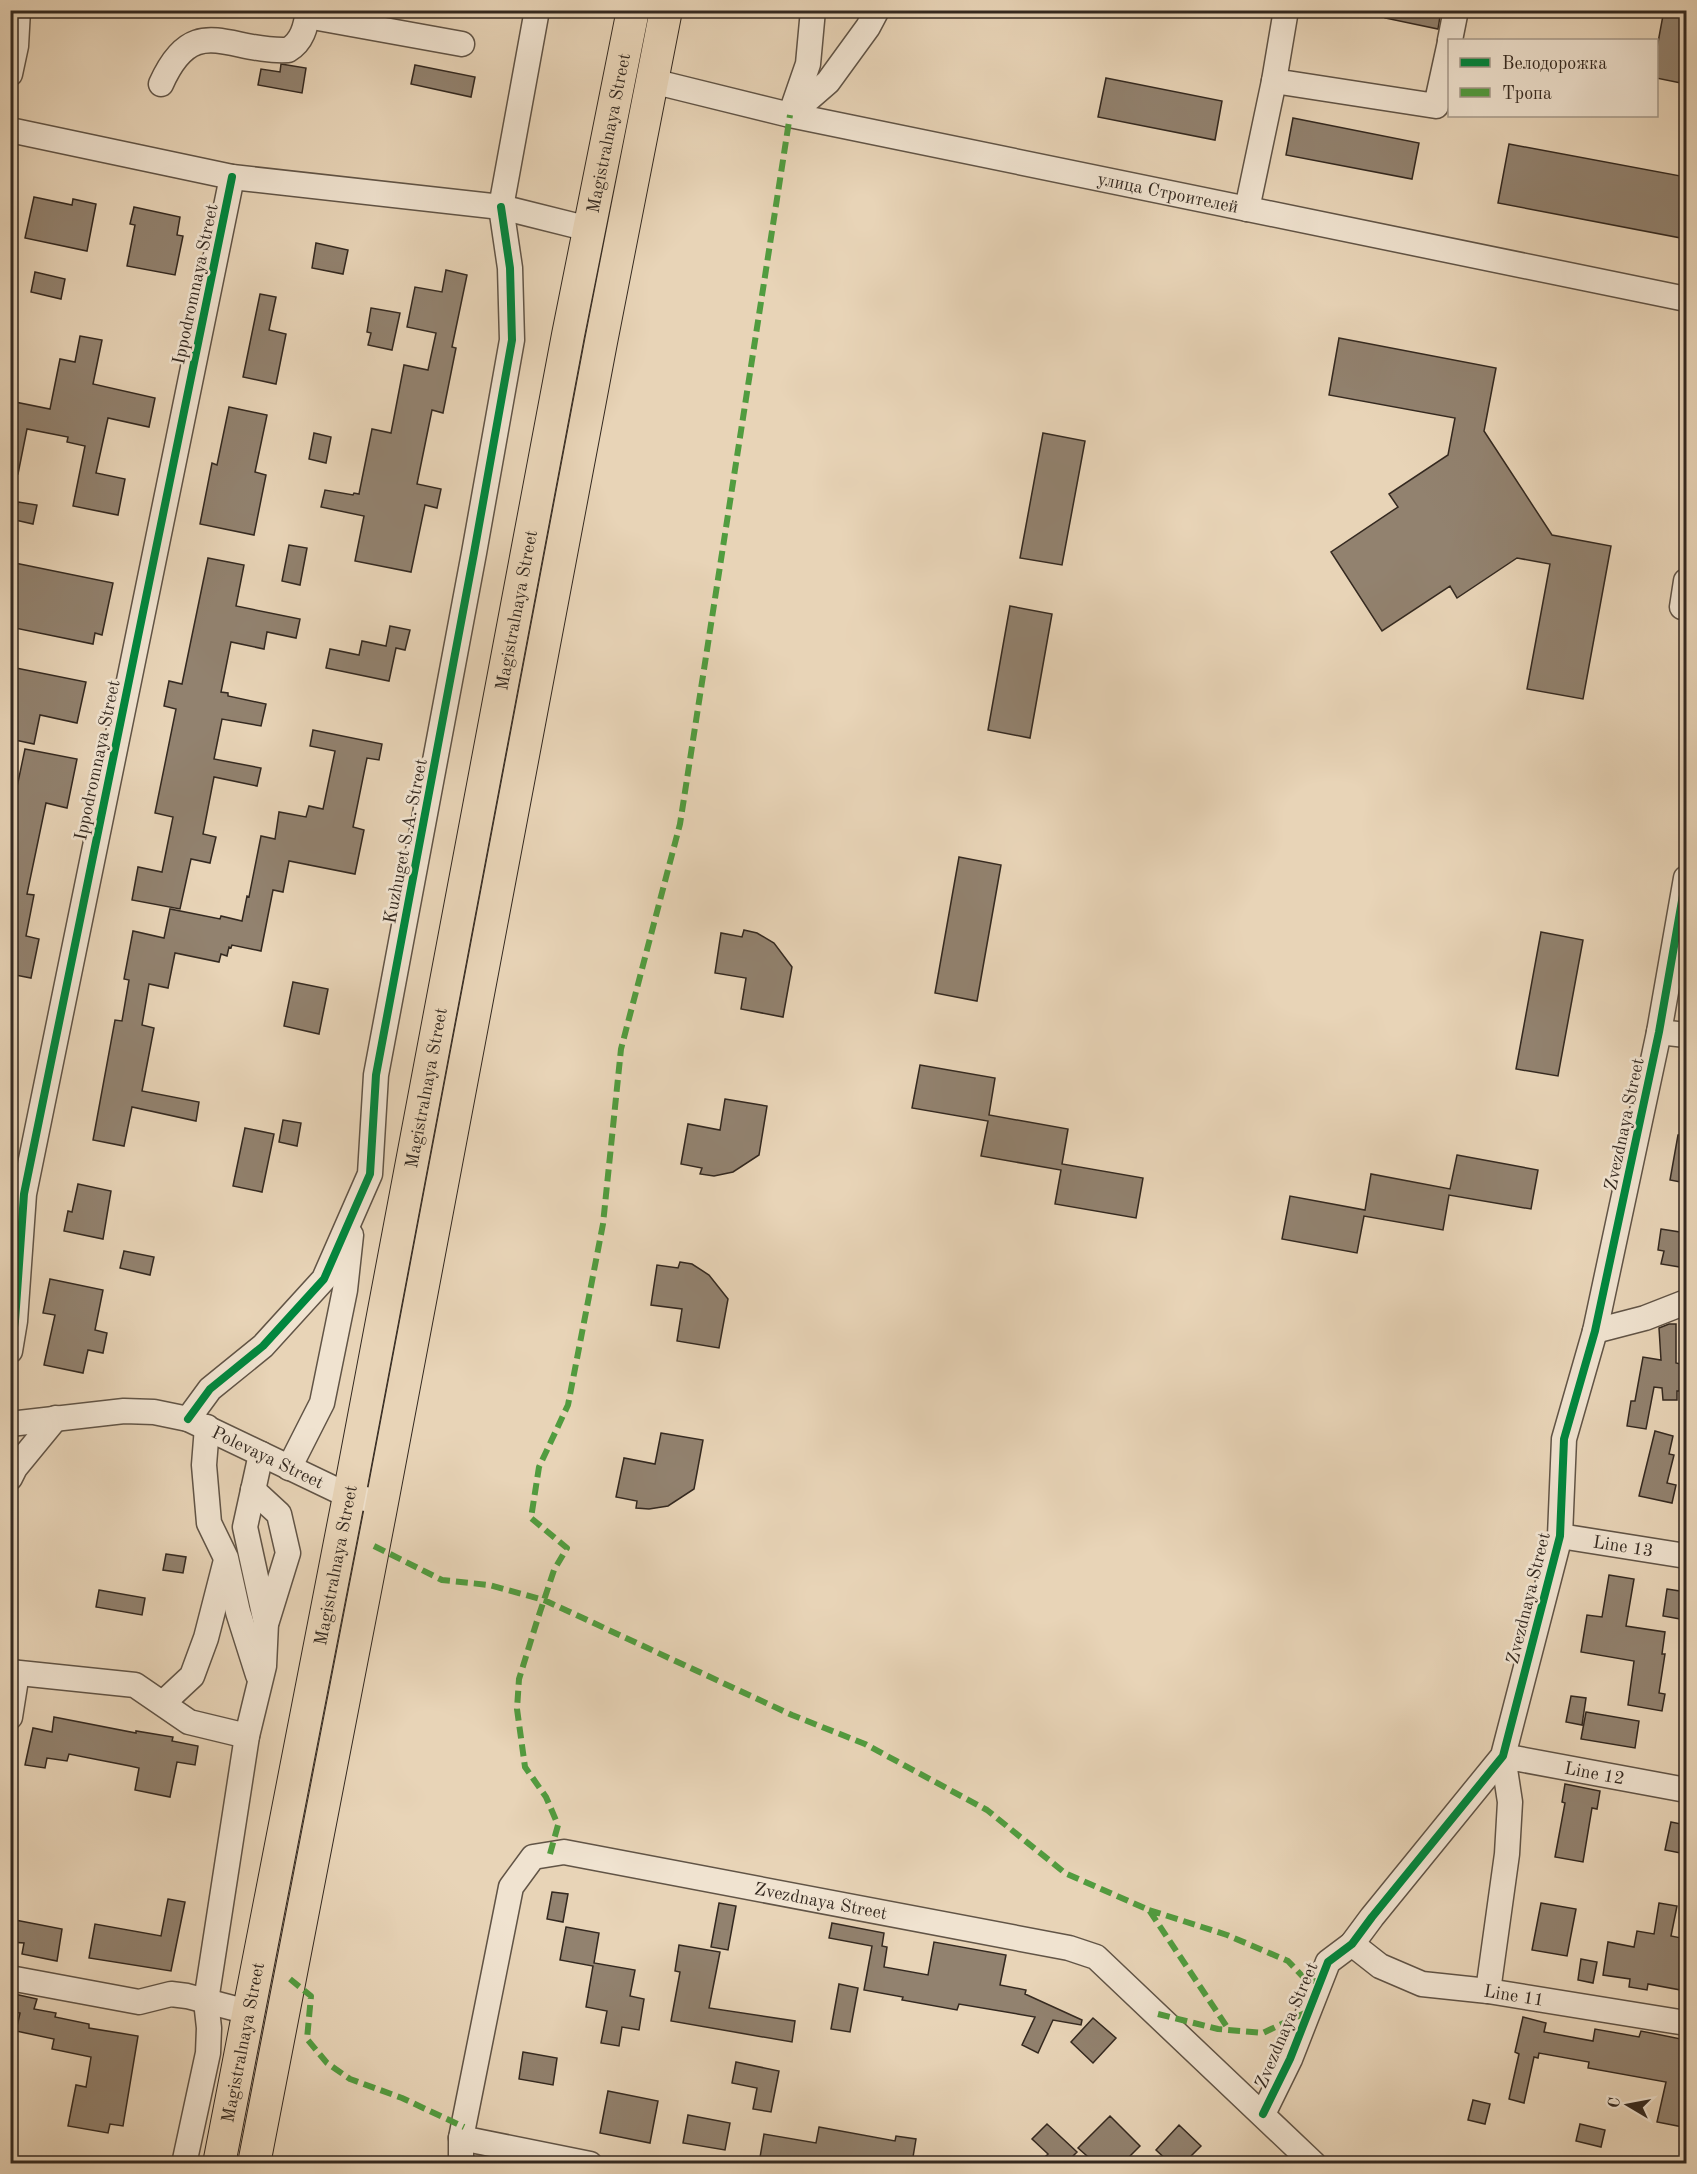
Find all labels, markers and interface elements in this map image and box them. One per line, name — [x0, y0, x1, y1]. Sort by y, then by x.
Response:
legend — [1448, 39, 1658, 117]
street label: Magistralnaya Street — [585, 52, 634, 215]
text: Велодорожка — [1502, 55, 1607, 73]
text: Тропа — [1502, 85, 1552, 103]
street label: улица Строителей — [1096, 170, 1240, 217]
street label: Ippodromnaya Street — [170, 202, 222, 366]
street label: Magistralnaya Street — [493, 529, 541, 692]
street label: Ippodromnaya Street — [72, 678, 124, 842]
street label: Kuzhuget S.A. Street — [381, 757, 431, 925]
street label: Magistralnaya Street — [403, 1006, 451, 1170]
street label: Zvezdnaya Street — [1602, 1056, 1648, 1192]
street label: Polevaya Street — [209, 1424, 326, 1492]
street label: Magistralnaya Street — [312, 1484, 361, 1647]
street label: Zvezdnaya Street — [1504, 1531, 1554, 1666]
street label: Line 13 — [1592, 1533, 1655, 1561]
street label: Line 12 — [1563, 1760, 1626, 1788]
street label: Zvezdnaya Street — [753, 1880, 889, 1923]
street label: Zvezdnaya Street — [1252, 1960, 1322, 2091]
street label: Magistralnaya Street — [219, 1961, 268, 2124]
street label: Line 11 — [1482, 1982, 1545, 2010]
north arrow — [1598, 2075, 1658, 2135]
text: С — [1606, 2096, 1624, 2109]

